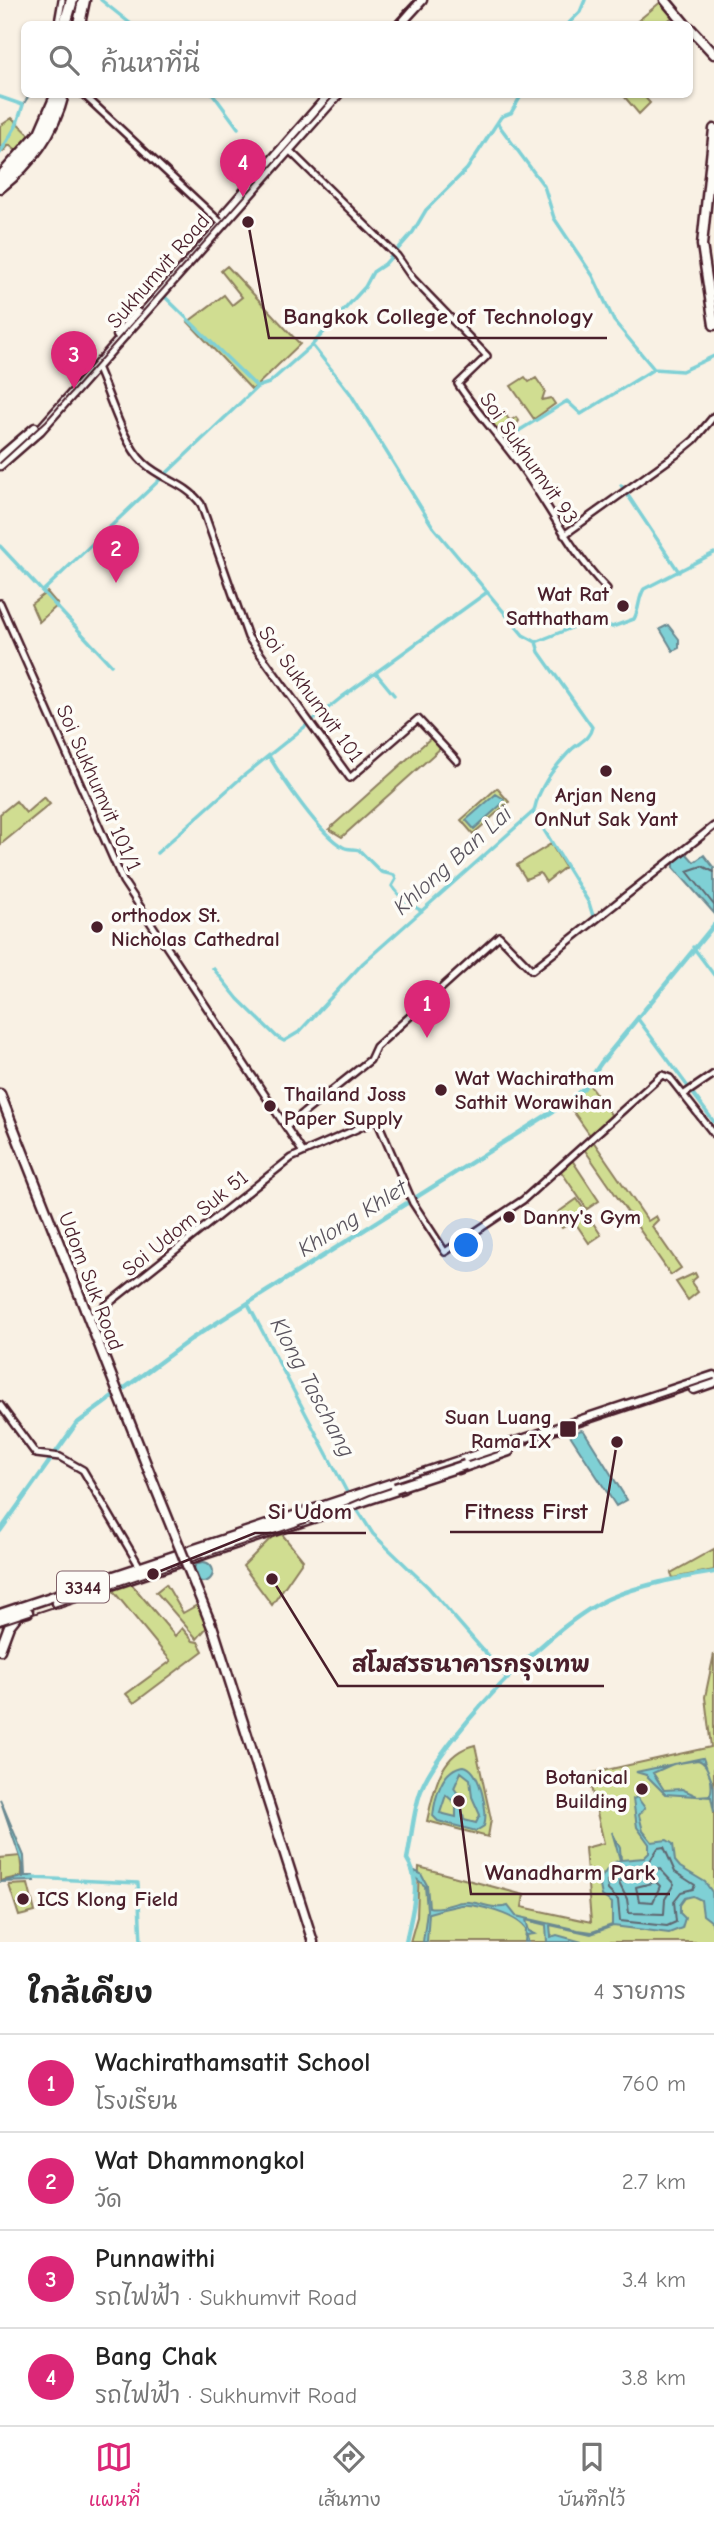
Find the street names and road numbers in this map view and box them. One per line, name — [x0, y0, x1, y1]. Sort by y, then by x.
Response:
street label: Sukhumvit Road — [102, 209, 214, 333]
street label: Soi Sukhumvit 93 — [475, 388, 583, 528]
street label: Soi Sukhumvit 101 — [254, 621, 368, 767]
street label: Soi Sukhumvit 101/1 — [51, 701, 147, 875]
street label: Soi Udom Suk 51 — [117, 1165, 253, 1281]
street label: Udom Suk Road — [54, 1209, 128, 1353]
road number: 3344 — [57, 1572, 109, 1602]

